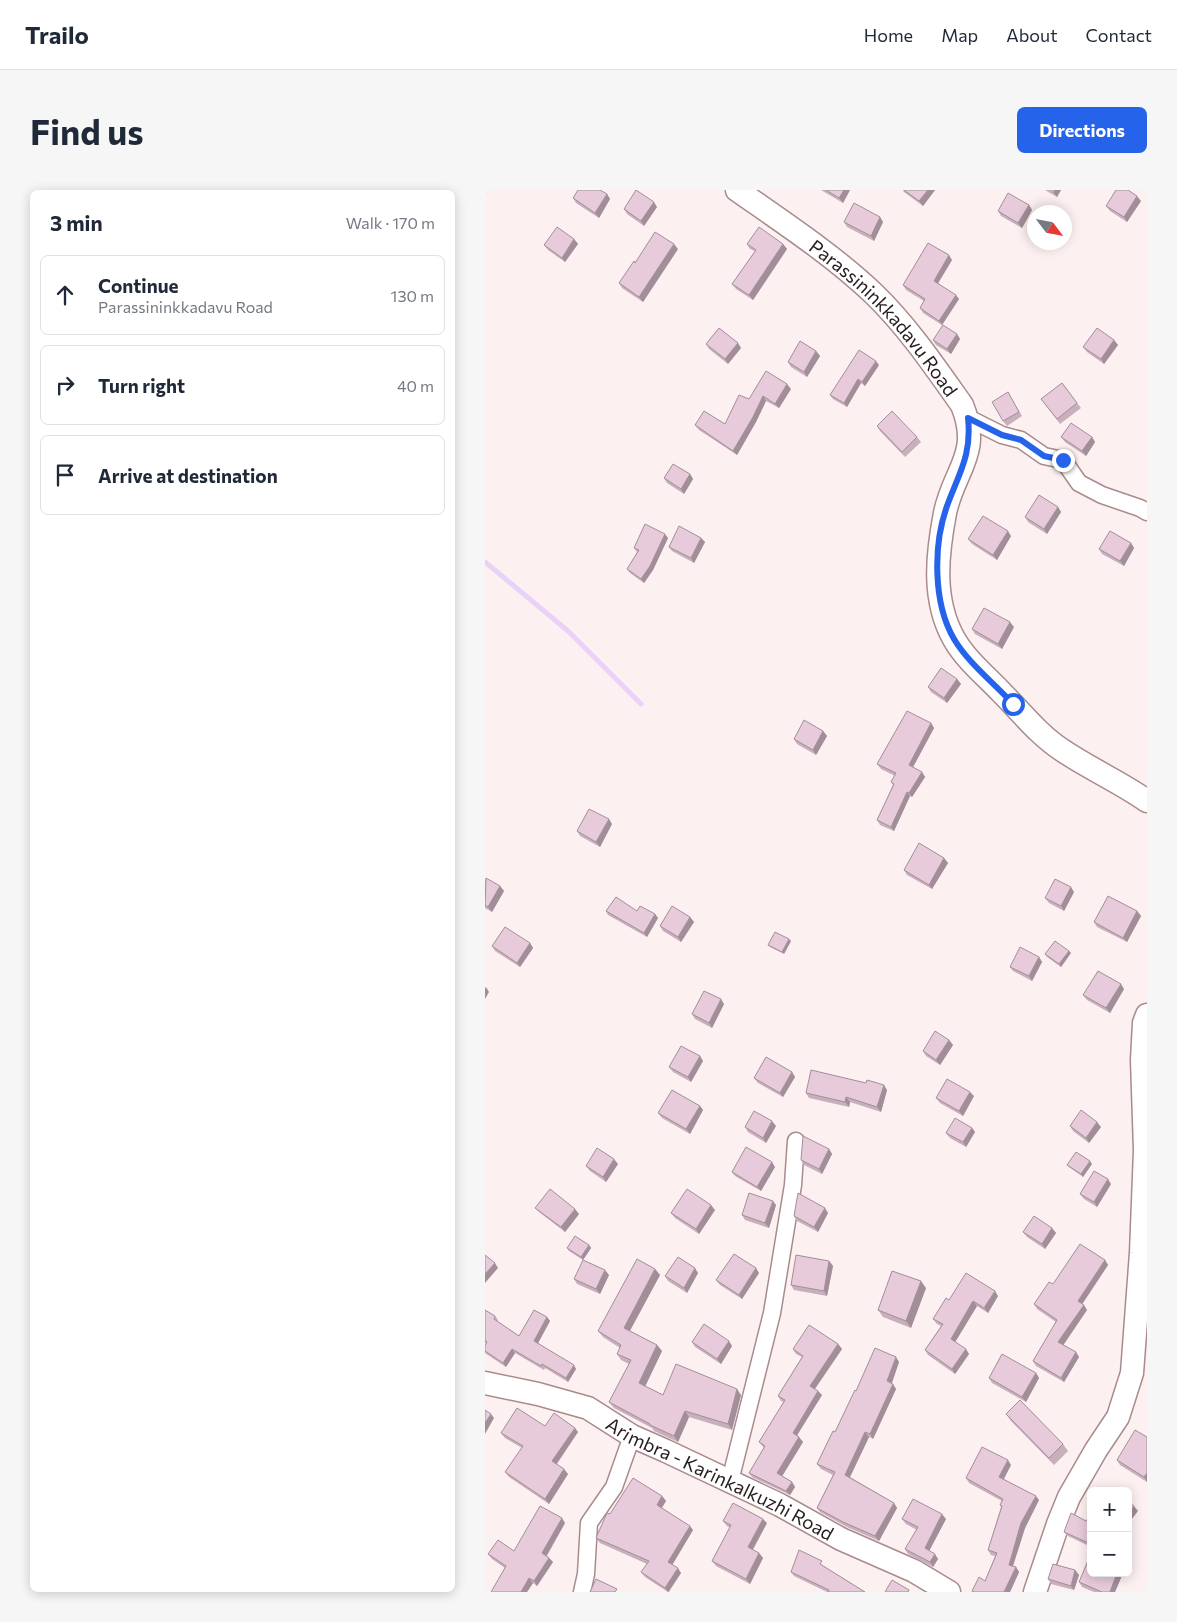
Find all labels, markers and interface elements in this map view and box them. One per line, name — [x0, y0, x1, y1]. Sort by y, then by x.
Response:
text: Trailo — [25, 20, 89, 49]
text: Home — [864, 24, 913, 46]
text: Map — [941, 24, 978, 46]
text: About — [1006, 24, 1058, 46]
text: Contact — [1086, 24, 1152, 46]
button: Directions — [1017, 107, 1147, 153]
text: Find us — [30, 109, 144, 152]
north arrow — [1027, 205, 1072, 250]
text: 3 min — [50, 210, 103, 235]
text: Walk · 170 m — [346, 213, 435, 232]
street label: Parassininkkadavu Road — [805, 234, 963, 400]
text: Continue — [98, 274, 178, 297]
icon: ahead — [51, 281, 79, 309]
text: 130 m — [391, 286, 434, 305]
text: Parassininkkadavu Road — [98, 297, 273, 316]
icon: right — [51, 371, 79, 399]
text: Turn right — [98, 374, 185, 397]
text: 40 m — [397, 376, 434, 395]
route end — [1052, 449, 1075, 472]
icon: arrive — [51, 461, 79, 489]
text: Arrive at destination — [98, 464, 278, 487]
route start — [1002, 693, 1025, 716]
street label: Arimbra - Karinkalkuzhi Road — [602, 1411, 838, 1544]
map controls — [1087, 1487, 1132, 1577]
button: + — [1087, 1487, 1132, 1532]
button: − — [1087, 1532, 1132, 1577]

